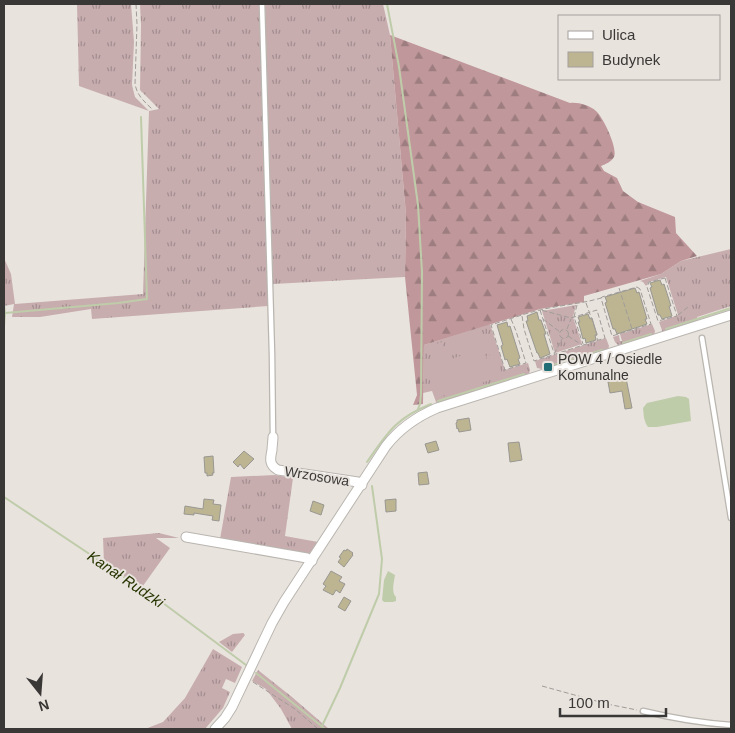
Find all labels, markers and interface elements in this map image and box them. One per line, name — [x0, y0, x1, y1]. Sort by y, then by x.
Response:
legend — [558, 15, 720, 80]
text: Ulica — [602, 26, 636, 43]
text: Budynek — [602, 51, 661, 68]
place label: POW 4 / Osiedle Komunalne — [558, 351, 662, 383]
marker: POW 4 / Osiedle Komunalne — [542, 361, 554, 373]
street label: Wrzosowa — [284, 463, 351, 489]
water label: Kanał Rudzki — [85, 547, 168, 611]
north arrow — [15, 668, 65, 718]
scale bar — [560, 686, 666, 718]
text: 100 m — [568, 694, 610, 711]
text: N — [37, 696, 51, 715]

